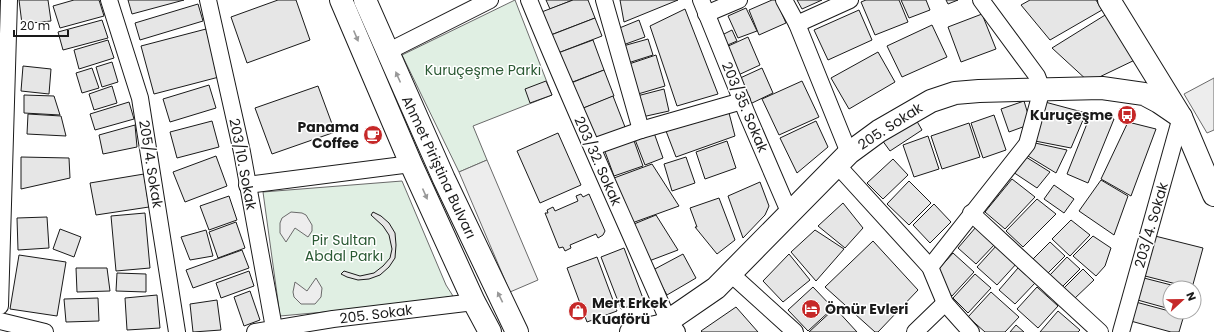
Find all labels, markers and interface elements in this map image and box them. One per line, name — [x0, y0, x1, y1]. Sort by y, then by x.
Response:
scale bar — [14, 12, 68, 38]
text: 20 m — [20, 17, 50, 34]
one-way arrow — [354, 30, 360, 42]
street label: 203/35. Sokak — [717, 59, 773, 156]
park label: Kuruçeşme Parkı — [425, 60, 541, 80]
one-way arrow — [395, 71, 401, 83]
street label: Ahmet Piriştina Bulvarı — [397, 92, 481, 242]
street label: 205. Sokak — [854, 97, 927, 154]
bus stop icon: Kuruçeşme — [1116, 104, 1138, 126]
place label: Kuruçeşme — [1030, 105, 1113, 125]
street label: 203/32. Sokak — [569, 113, 627, 210]
street label: 203/10. Sokak — [224, 117, 262, 212]
place label: Panama Coffee — [297, 117, 359, 153]
street label: 205/4. Sokak — [134, 119, 168, 210]
cafe icon: Panama Coffee — [362, 124, 384, 146]
street label: 203/4. Sokak — [1129, 179, 1173, 270]
one-way arrow — [422, 188, 428, 199]
park label: Pir Sultan Abdal Parkı — [305, 230, 383, 266]
north arrow — [1162, 280, 1202, 320]
text: N — [1182, 289, 1200, 303]
one-way arrow — [497, 291, 503, 303]
place label: Mert Erkek Kuaförü — [592, 293, 668, 329]
hotel icon: Ömür Evleri — [800, 298, 822, 320]
place label: Ömür Evleri — [825, 299, 908, 319]
street label: 205. Sokak — [338, 300, 414, 328]
shop icon: Mert Erkek Kuaförü — [567, 300, 589, 322]

